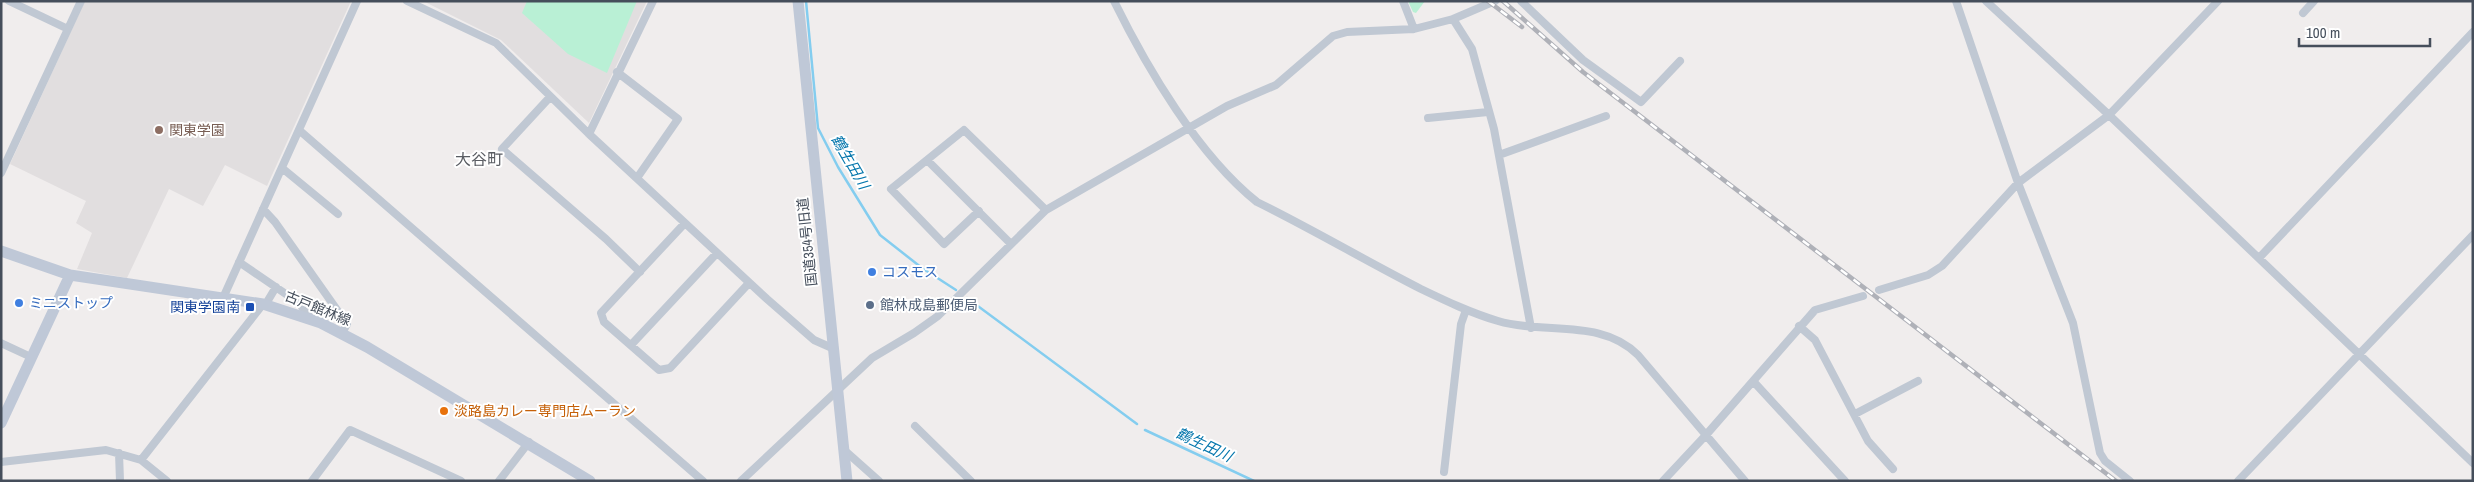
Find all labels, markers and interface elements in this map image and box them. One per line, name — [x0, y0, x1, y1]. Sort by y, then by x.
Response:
scale bar — [2299, 15, 2430, 47]
text: 100 m — [2306, 22, 2340, 43]
place label: 関東学園 — [169, 121, 225, 139]
marker: 関東学園 — [153, 124, 165, 136]
water label: 鶴生田川 — [826, 131, 876, 195]
district label: 大谷町 — [455, 148, 503, 170]
street label: 国道354号旧道 — [793, 197, 821, 287]
place label: コスモス — [882, 263, 938, 281]
marker: コスモス — [866, 266, 878, 278]
street label: 古戸館林線 — [282, 287, 354, 329]
place label: ミニストップ — [29, 294, 113, 312]
place label: 館林成島郵便局 — [880, 296, 978, 314]
marker: ミニストップ — [13, 297, 25, 309]
place label: 関東学園南 — [170, 298, 240, 316]
marker: 館林成島郵便局 — [864, 299, 876, 311]
marker: 関東学園南 — [244, 301, 256, 313]
place label: 淡路島カレー専門店ムーラン — [454, 402, 636, 420]
marker: 淡路島カレー専門店ムーラン — [438, 405, 450, 417]
water label: 鶴生田川 — [1173, 422, 1238, 468]

